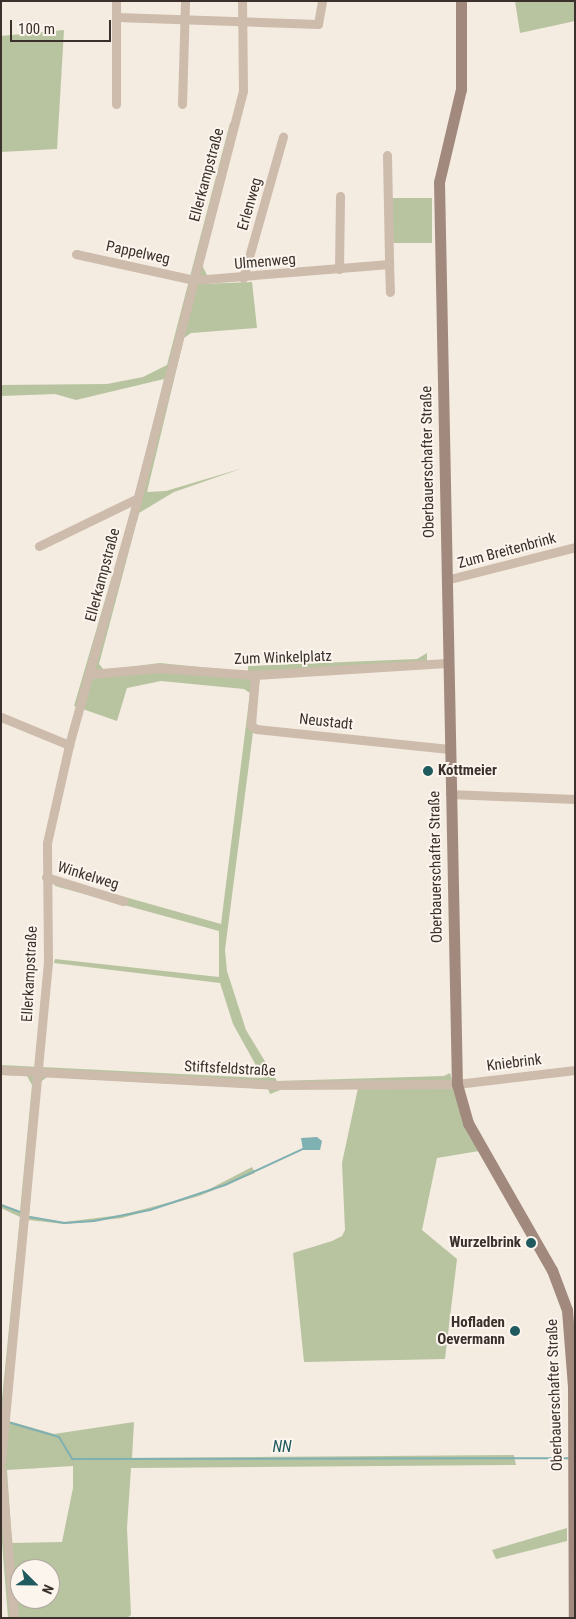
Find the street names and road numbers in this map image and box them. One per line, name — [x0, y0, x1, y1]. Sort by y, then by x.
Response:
street label: Ellerkampstraße — [186, 126, 228, 224]
street label: Erlenweg — [234, 176, 266, 232]
street label: Pappelweg — [104, 237, 172, 269]
street label: Ulmenweg — [234, 250, 296, 274]
street label: Oberbauerschafter Straße — [418, 386, 438, 538]
street label: Ellerkampstraße — [82, 526, 124, 624]
street label: Zum Breitenbrink — [456, 529, 558, 573]
street label: Zum Winkelplatz — [234, 647, 332, 669]
street label: Neustadt — [298, 710, 354, 734]
street label: Oberbauerschafter Straße — [426, 791, 446, 943]
street label: Winkelweg — [55, 858, 121, 894]
street label: Ellerkampstraße — [18, 926, 42, 1022]
street label: Kniebrink — [486, 1051, 542, 1075]
street label: Stiftsfeldstraße — [184, 1058, 276, 1080]
street label: Oberbauerschafter Straße — [543, 1319, 567, 1471]

